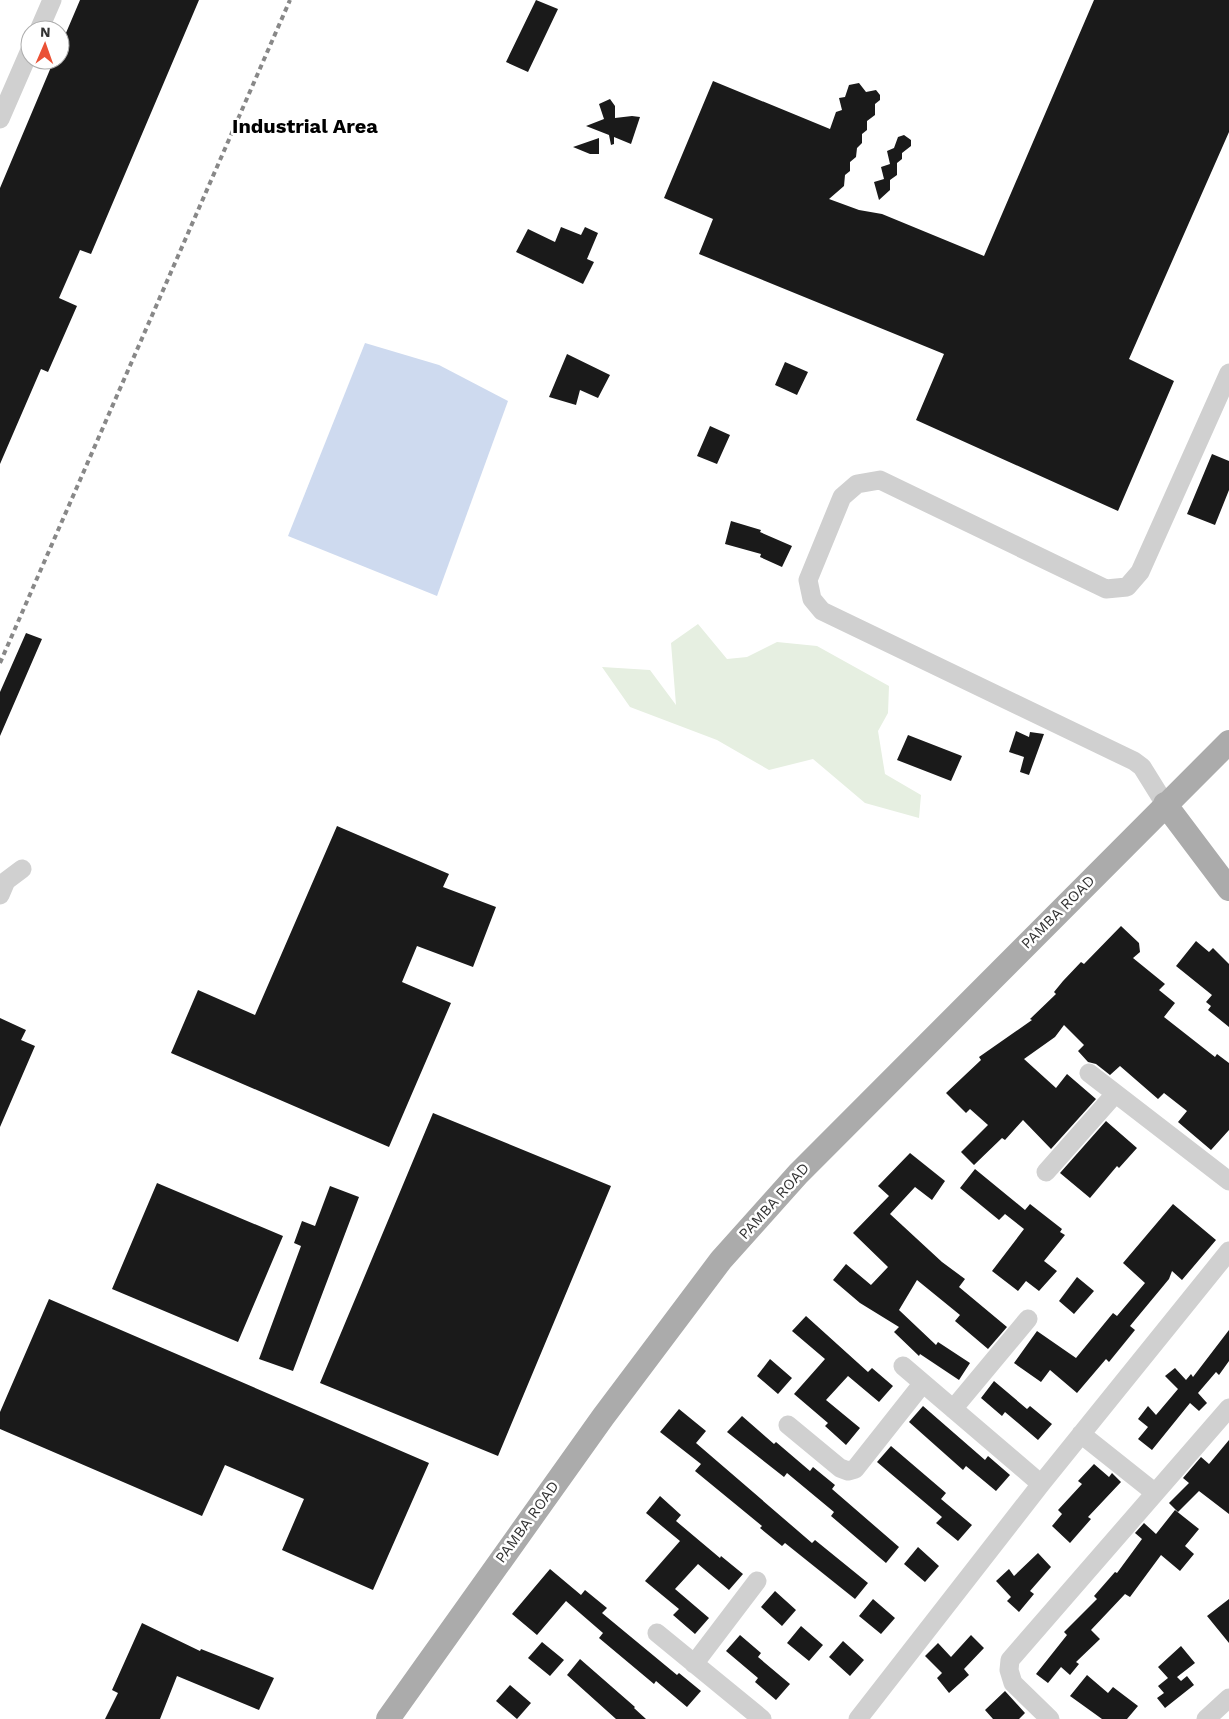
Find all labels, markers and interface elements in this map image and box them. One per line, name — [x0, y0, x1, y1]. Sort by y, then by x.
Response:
north arrow — [20, 20, 70, 70]
text: N — [40, 24, 51, 40]
district label: Industrial Area — [232, 114, 378, 138]
street label: PAMBA ROAD — [1017, 871, 1099, 953]
street label: PAMBA ROAD — [735, 1159, 813, 1243]
street label: PAMBA ROAD — [491, 1478, 563, 1566]

